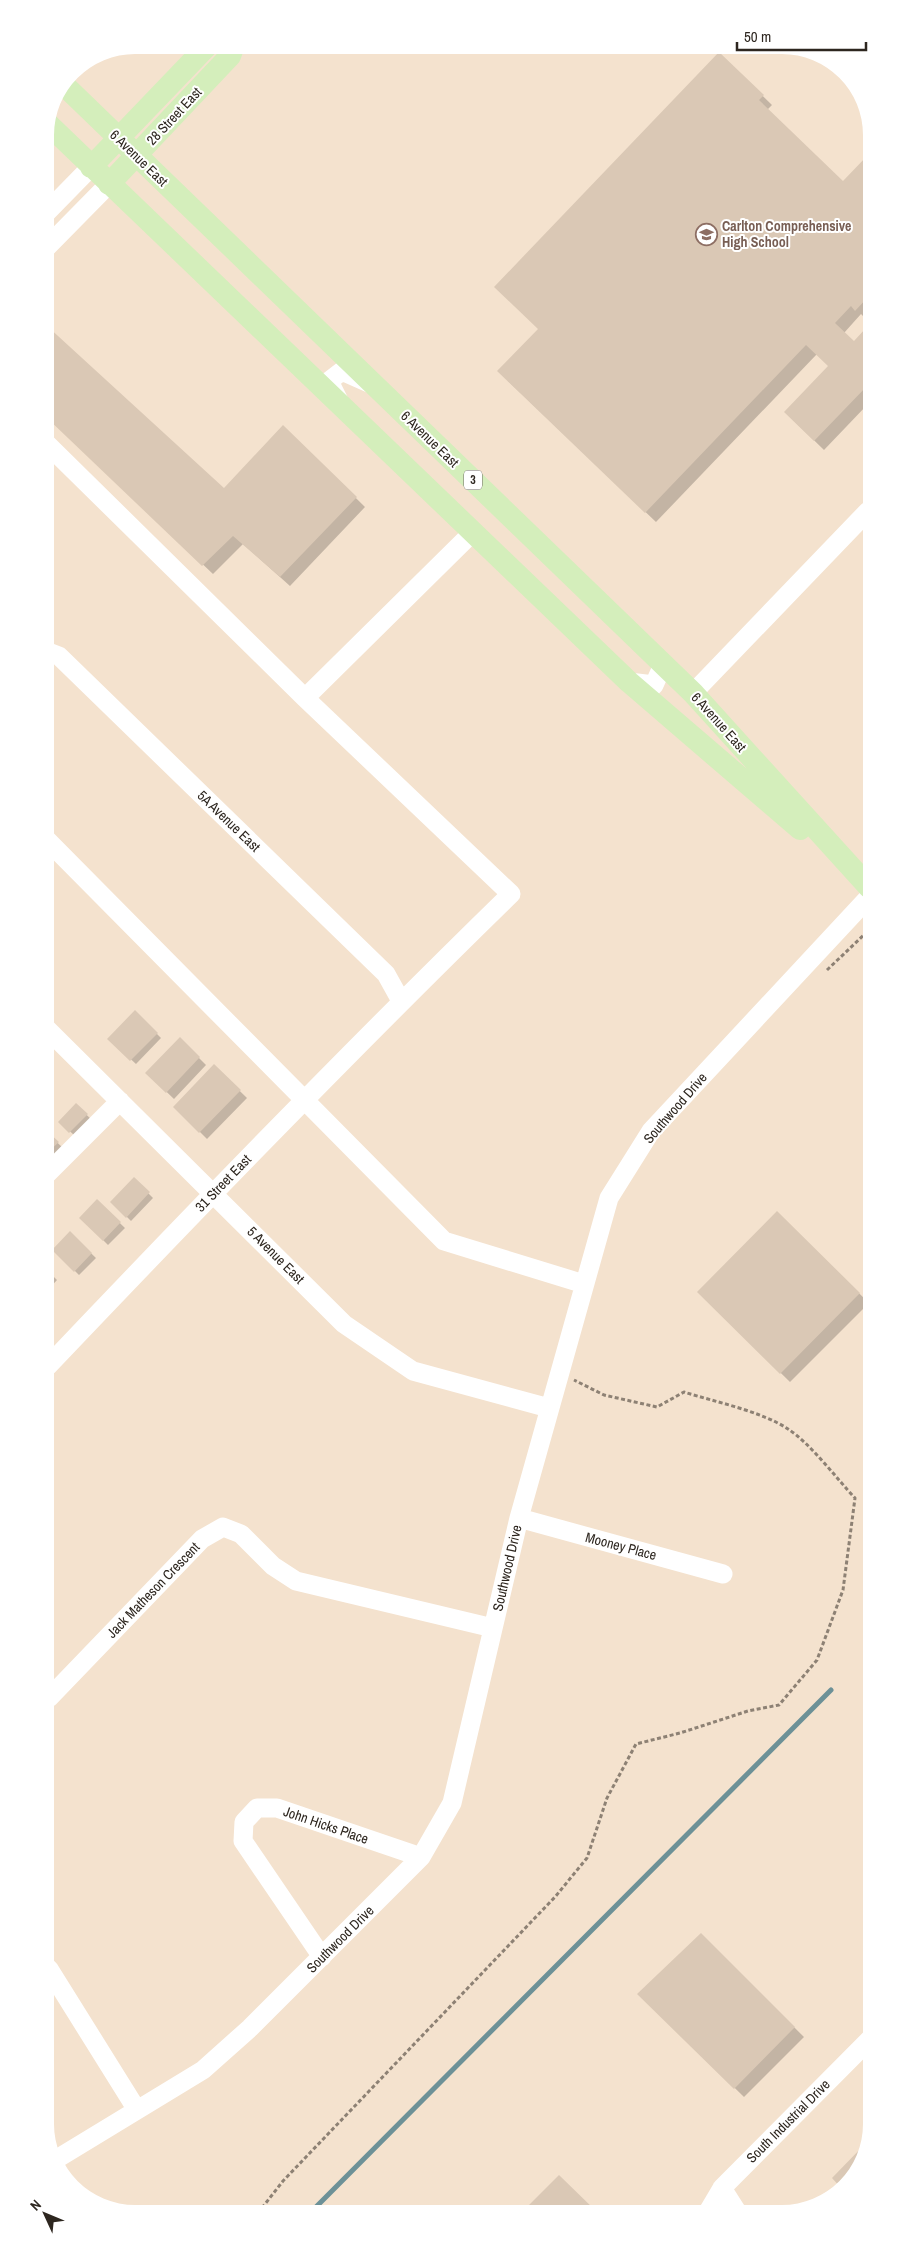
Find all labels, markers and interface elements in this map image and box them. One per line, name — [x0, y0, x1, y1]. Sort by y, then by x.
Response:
scale bar — [737, 20, 866, 52]
text: 50 m — [744, 26, 771, 47]
street label: 28 Street East — [143, 83, 205, 149]
street label: 6 Avenue East — [106, 126, 172, 190]
place label: Carlton Comprehensive High School — [722, 217, 852, 251]
school or university icon: Carlton Comprehensive High School — [694, 222, 718, 246]
street label: 6 Avenue East — [397, 407, 463, 471]
road number: 3 — [464, 470, 482, 490]
street label: 6 Avenue East — [688, 689, 750, 755]
street label: 5A Avenue East — [194, 786, 264, 856]
street label: Southwood Drive — [639, 1069, 711, 1147]
street label: 31 Street East — [191, 1151, 255, 1215]
street label: 5 Avenue East — [244, 1223, 308, 1287]
street label: Southwood Drive — [488, 1523, 526, 1613]
street label: Mooney Place — [584, 1528, 658, 1564]
street label: Jack Matheson Crescent — [103, 1538, 203, 1642]
street label: John Hicks Place — [281, 1802, 371, 1848]
street label: Southwood Drive — [303, 1902, 377, 1976]
street label: South Industrial Drive — [742, 2075, 834, 2167]
north arrow — [20, 2189, 70, 2239]
text: N — [26, 2196, 45, 2214]

